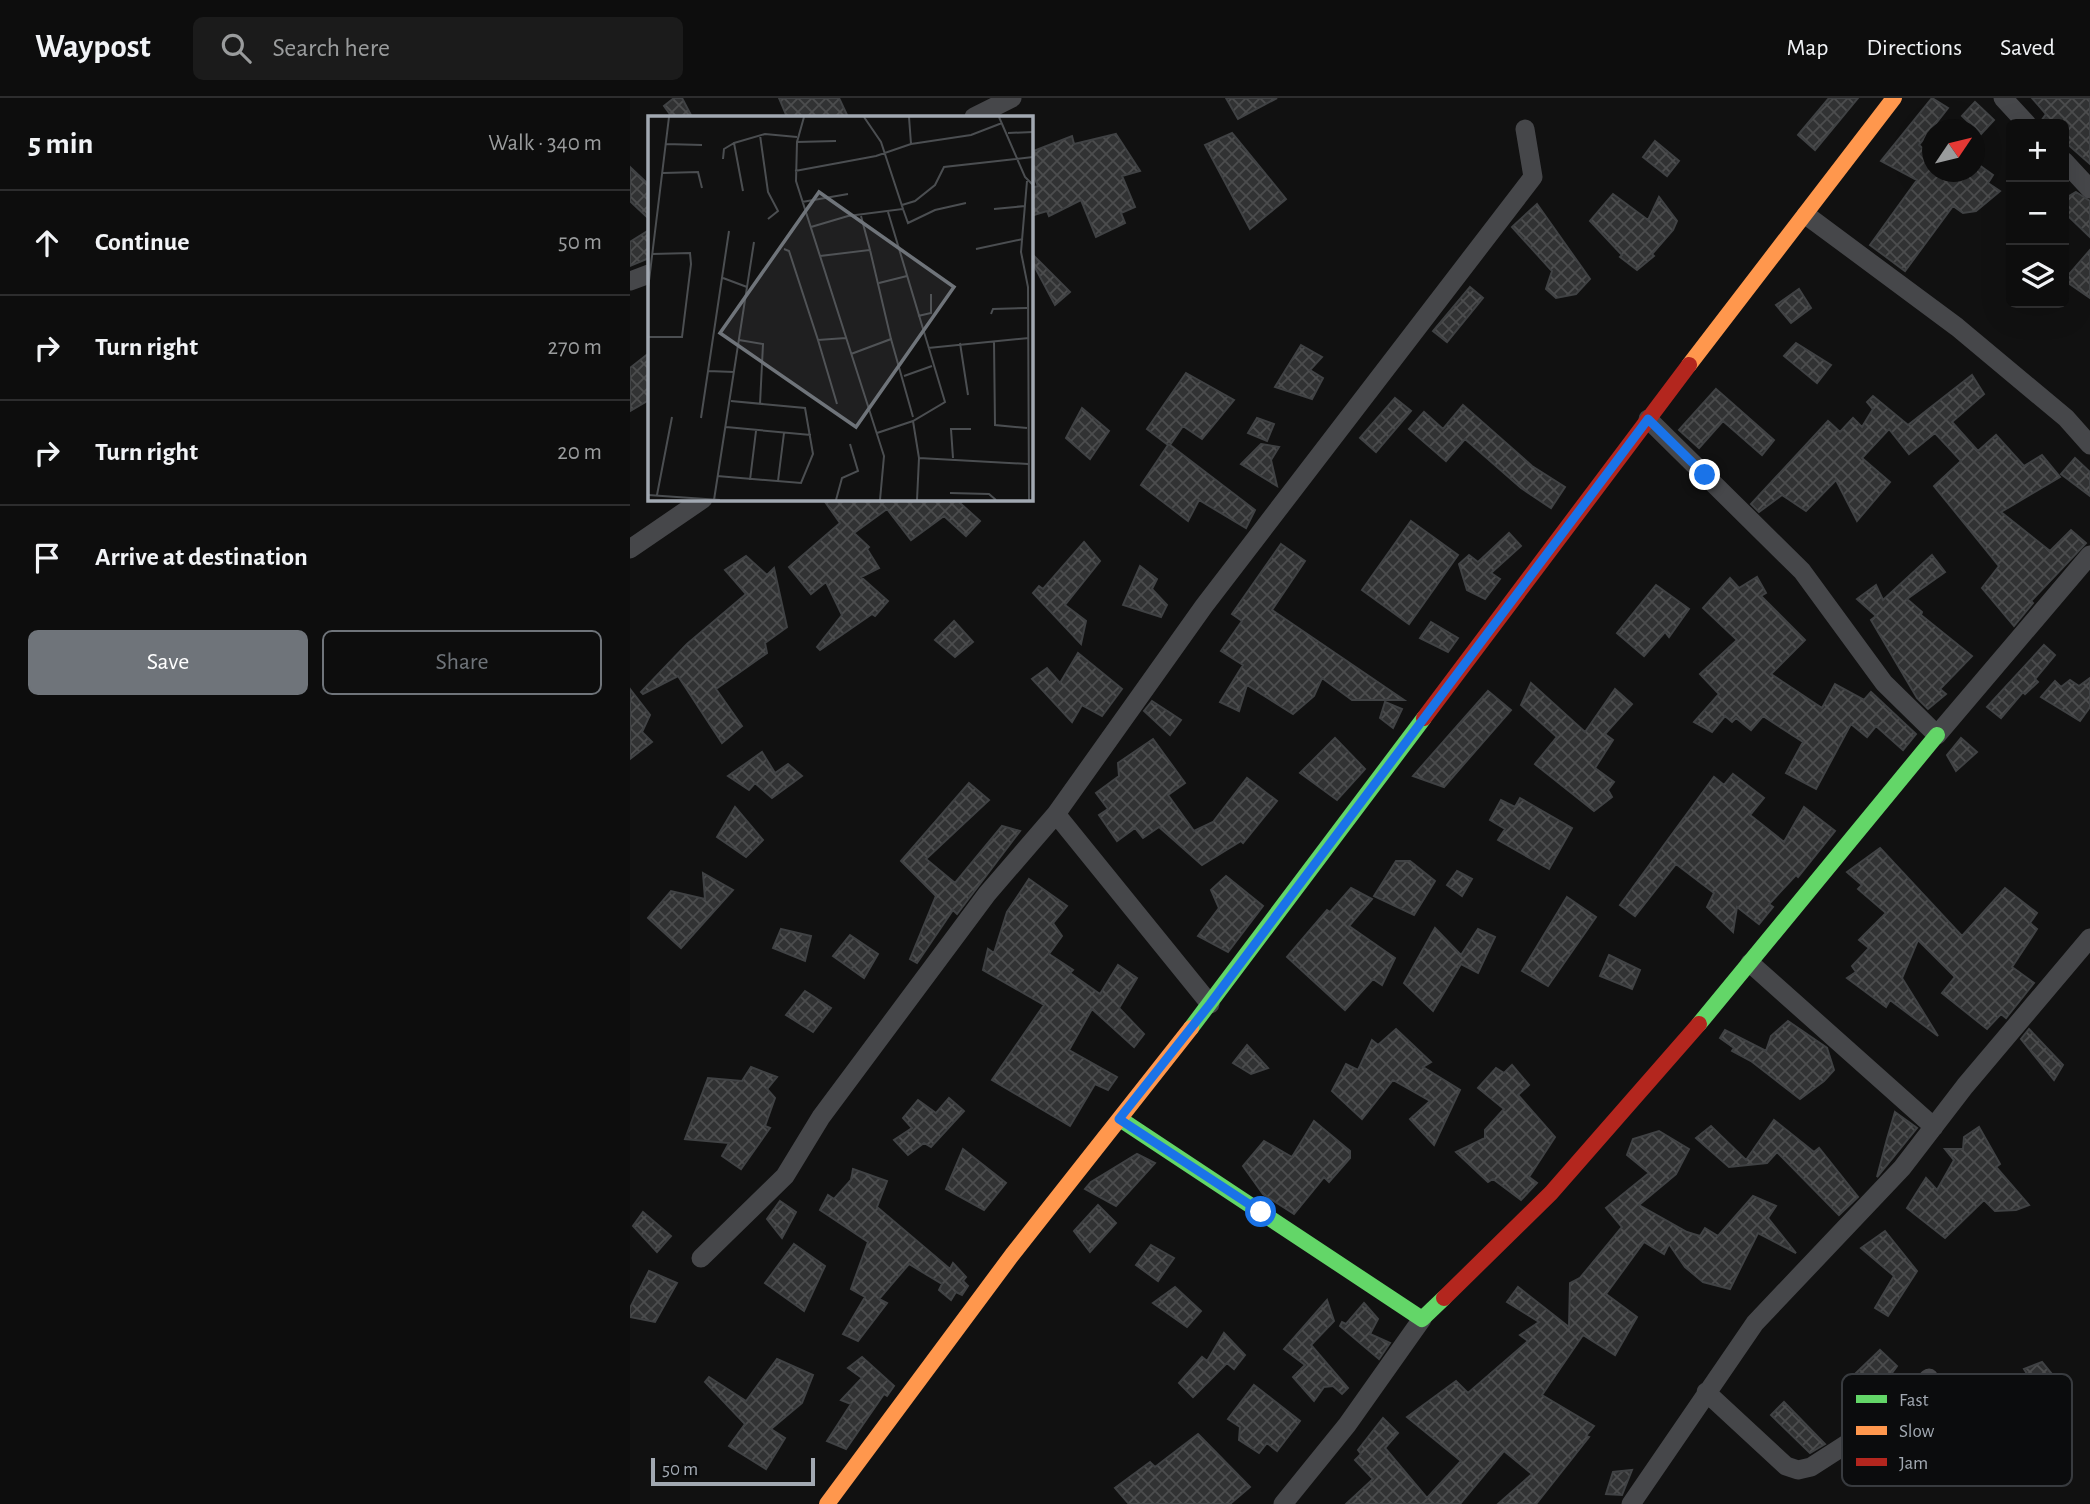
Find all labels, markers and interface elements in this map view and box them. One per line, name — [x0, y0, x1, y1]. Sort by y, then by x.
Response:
search box — [193, 17, 683, 80]
icon: search — [217, 29, 255, 67]
text: Waypost — [35, 31, 151, 64]
text: Search here — [273, 35, 390, 61]
text: Map — [1786, 36, 1828, 60]
text: Directions — [1866, 36, 1962, 60]
text: Saved — [2000, 36, 2055, 60]
inset map — [648, 116, 1032, 500]
north arrow — [1922, 119, 1985, 182]
map controls — [2006, 119, 2069, 308]
button: + — [2006, 119, 2069, 182]
text: 5 min — [28, 129, 93, 159]
text: Walk · 340 m — [488, 132, 602, 155]
button: − — [2006, 182, 2069, 245]
icon: ahead — [28, 224, 66, 262]
text: Continue — [95, 229, 190, 255]
text: 50 m — [558, 231, 602, 254]
button: layers — [2006, 245, 2069, 308]
icon: right — [28, 329, 66, 367]
text: Turn right — [95, 334, 198, 360]
text: 270 m — [548, 336, 602, 359]
icon: right — [28, 434, 66, 472]
text: Turn right — [95, 439, 198, 465]
text: 20 m — [557, 441, 602, 464]
route end — [1689, 459, 1720, 490]
icon: arrive — [28, 539, 66, 577]
text: Arrive at destination — [95, 544, 308, 570]
button: Save — [28, 630, 308, 695]
button: Share — [322, 630, 602, 695]
route start — [1245, 1196, 1276, 1227]
legend — [1842, 1374, 2072, 1486]
text: Fast — [1899, 1391, 1929, 1410]
text: Slow — [1899, 1422, 1935, 1441]
text: Jam — [1899, 1454, 1928, 1473]
scale bar — [651, 1455, 816, 1487]
text: 50 m — [662, 1460, 698, 1479]

